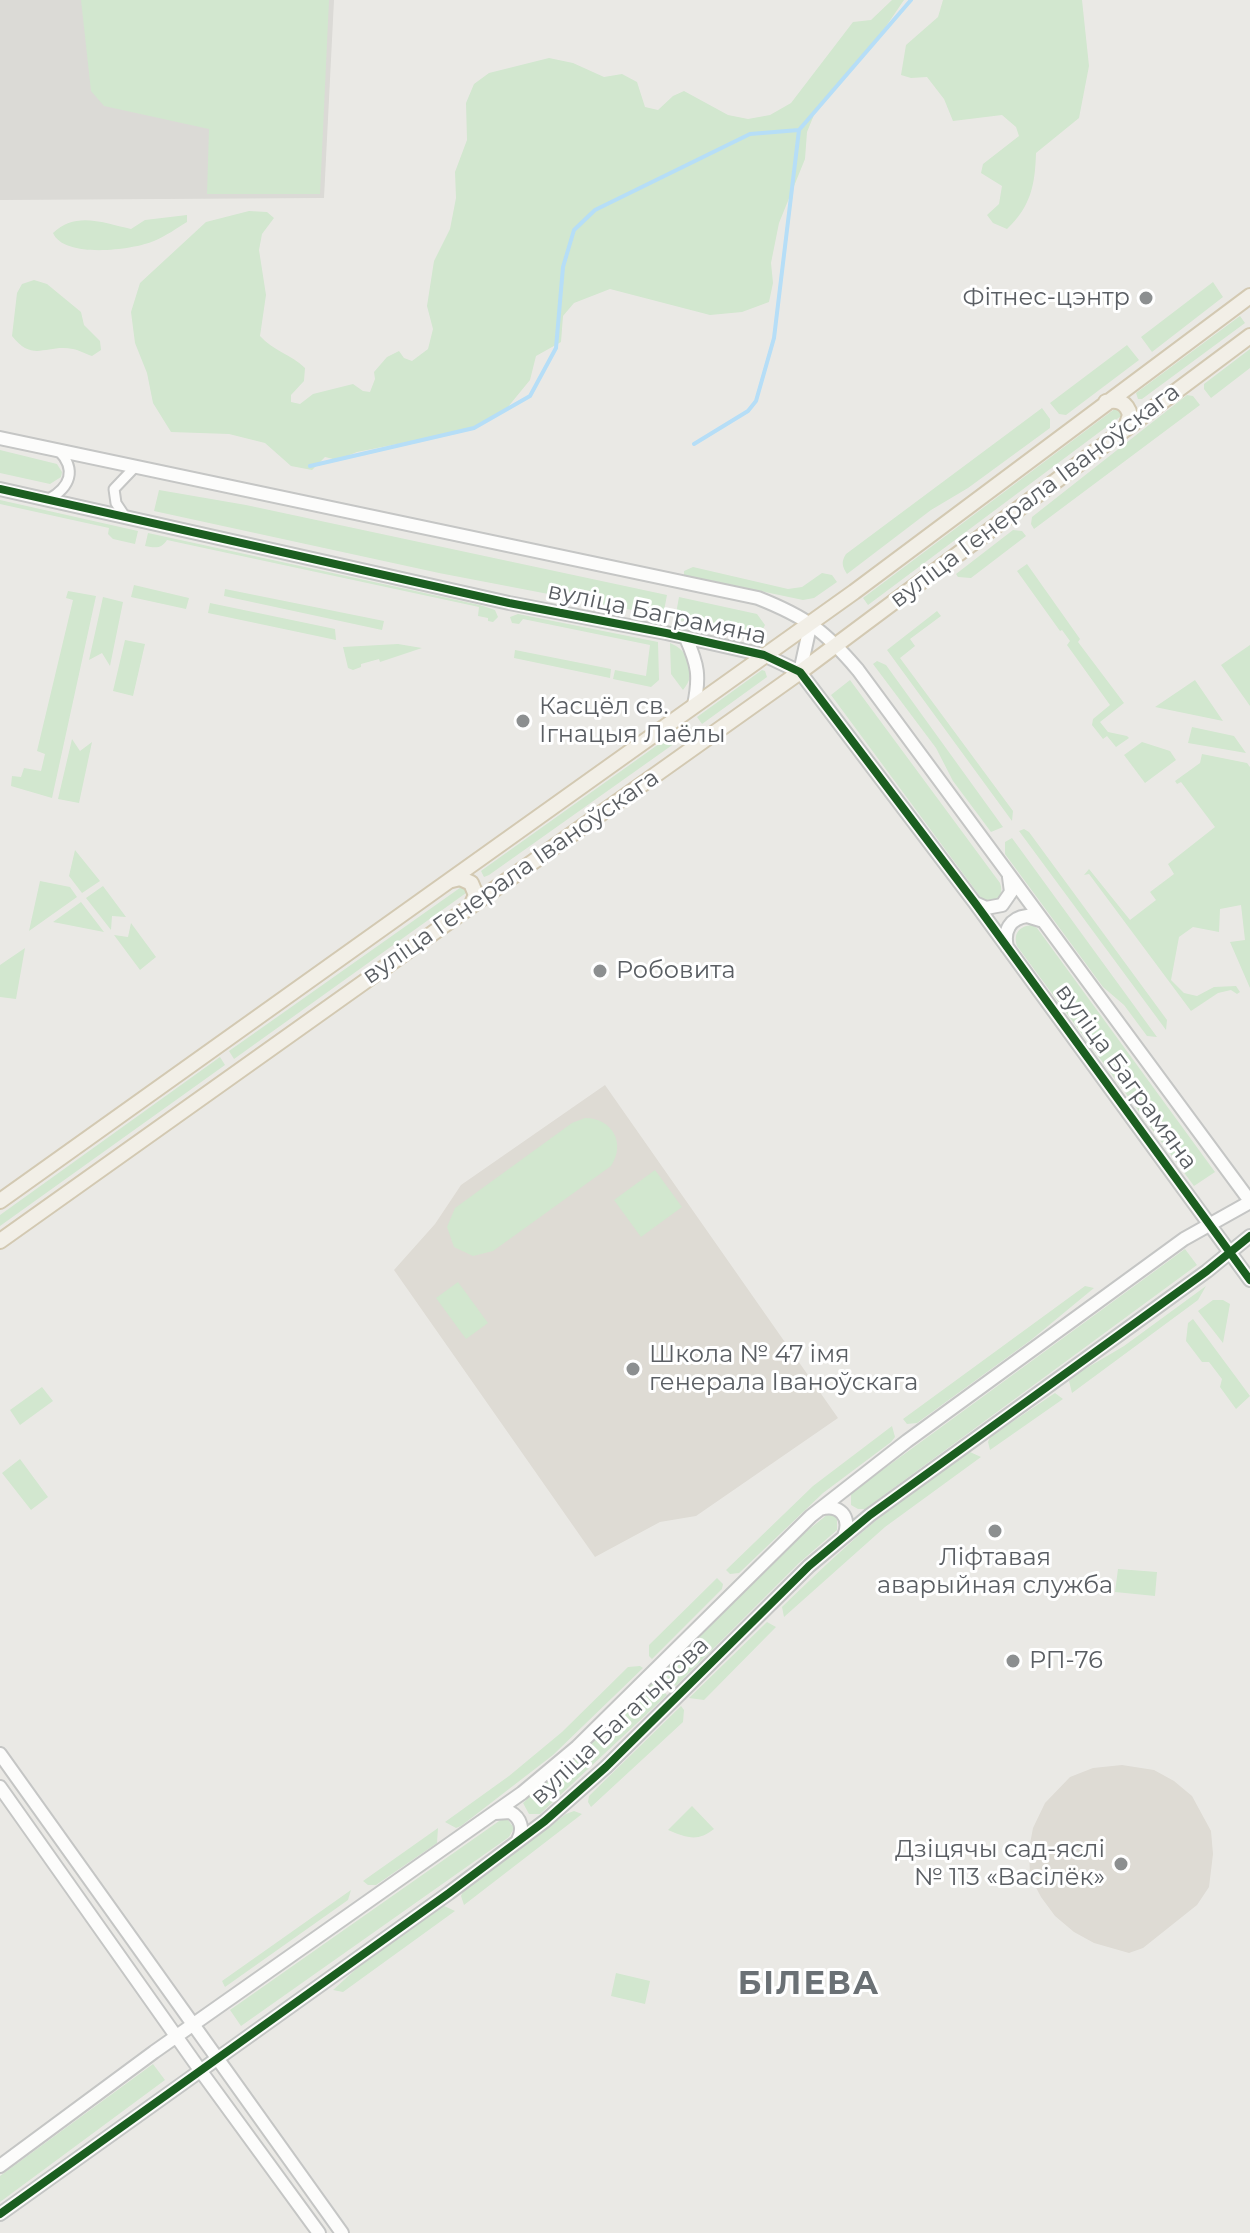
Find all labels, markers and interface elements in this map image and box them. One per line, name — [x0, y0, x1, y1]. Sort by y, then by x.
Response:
place label: Фітнес-цэнтр — [962, 284, 1130, 312]
marker: Фітнес-цэнтр — [1137, 289, 1155, 307]
street label: вуліца Генерала Іваноўскага — [885, 378, 1185, 614]
street label: вуліца Баграмяна — [545, 577, 769, 651]
place label: Касцёл св. Ігнацыя Лаёлы — [539, 693, 726, 749]
marker: Касцёл св. Ігнацыя Лаёлы — [514, 712, 532, 730]
street label: вуліца Генерала Іваноўскага — [357, 763, 665, 991]
place label: Робовита — [616, 957, 735, 985]
marker: Робовита — [591, 962, 609, 980]
street label: вуліца Баграмяна — [1049, 978, 1203, 1176]
place label: Школа № 47 імя генерала Іваноўскага — [649, 1341, 918, 1397]
marker: Школа № 47 імя генерала Іваноўскага — [624, 1360, 642, 1378]
marker: Ліфтавая аварыйная служба — [986, 1522, 1004, 1540]
place label: Ліфтавая аварыйная служба — [877, 1544, 1113, 1600]
street label: вуліца Багатырова — [525, 1631, 715, 1811]
place label: РП-76 — [1029, 1647, 1103, 1675]
marker: РП-76 — [1004, 1652, 1022, 1670]
place label: Дзіцячы сад-яслі № 113 «Васілёк» — [895, 1836, 1105, 1892]
marker: Дзіцячы сад-яслі № 113 «Васілёк» — [1112, 1855, 1130, 1873]
district label: БІЛЕВА — [738, 1966, 880, 2004]

